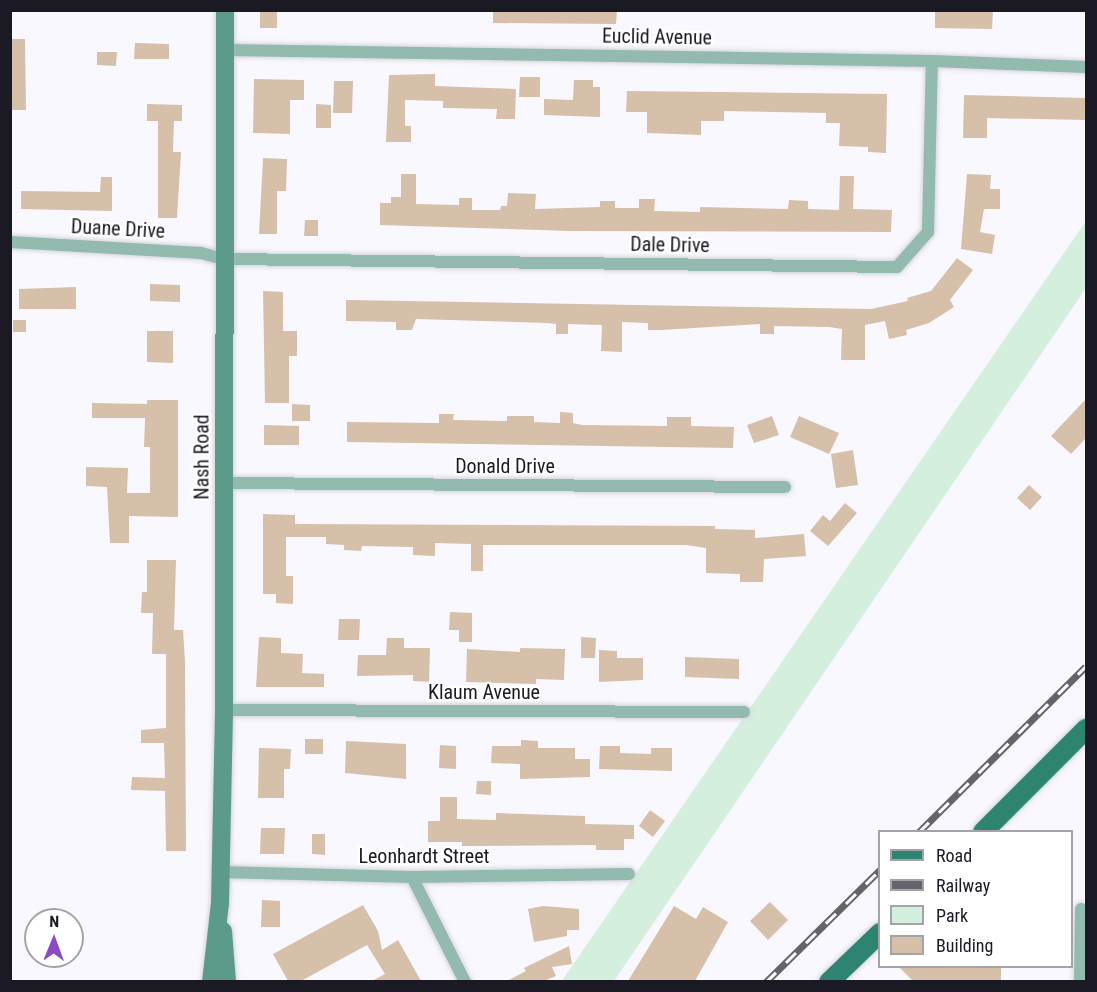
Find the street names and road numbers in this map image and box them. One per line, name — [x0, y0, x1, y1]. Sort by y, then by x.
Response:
street label: Euclid Avenue — [602, 24, 712, 50]
street label: Duane Drive — [70, 215, 166, 243]
street label: Dale Drive — [630, 232, 710, 258]
street label: Nash Road — [190, 414, 214, 500]
street label: Donald Drive — [455, 454, 555, 478]
street label: Klaum Avenue — [428, 680, 540, 704]
street label: Leonhardt Street — [358, 844, 490, 868]

